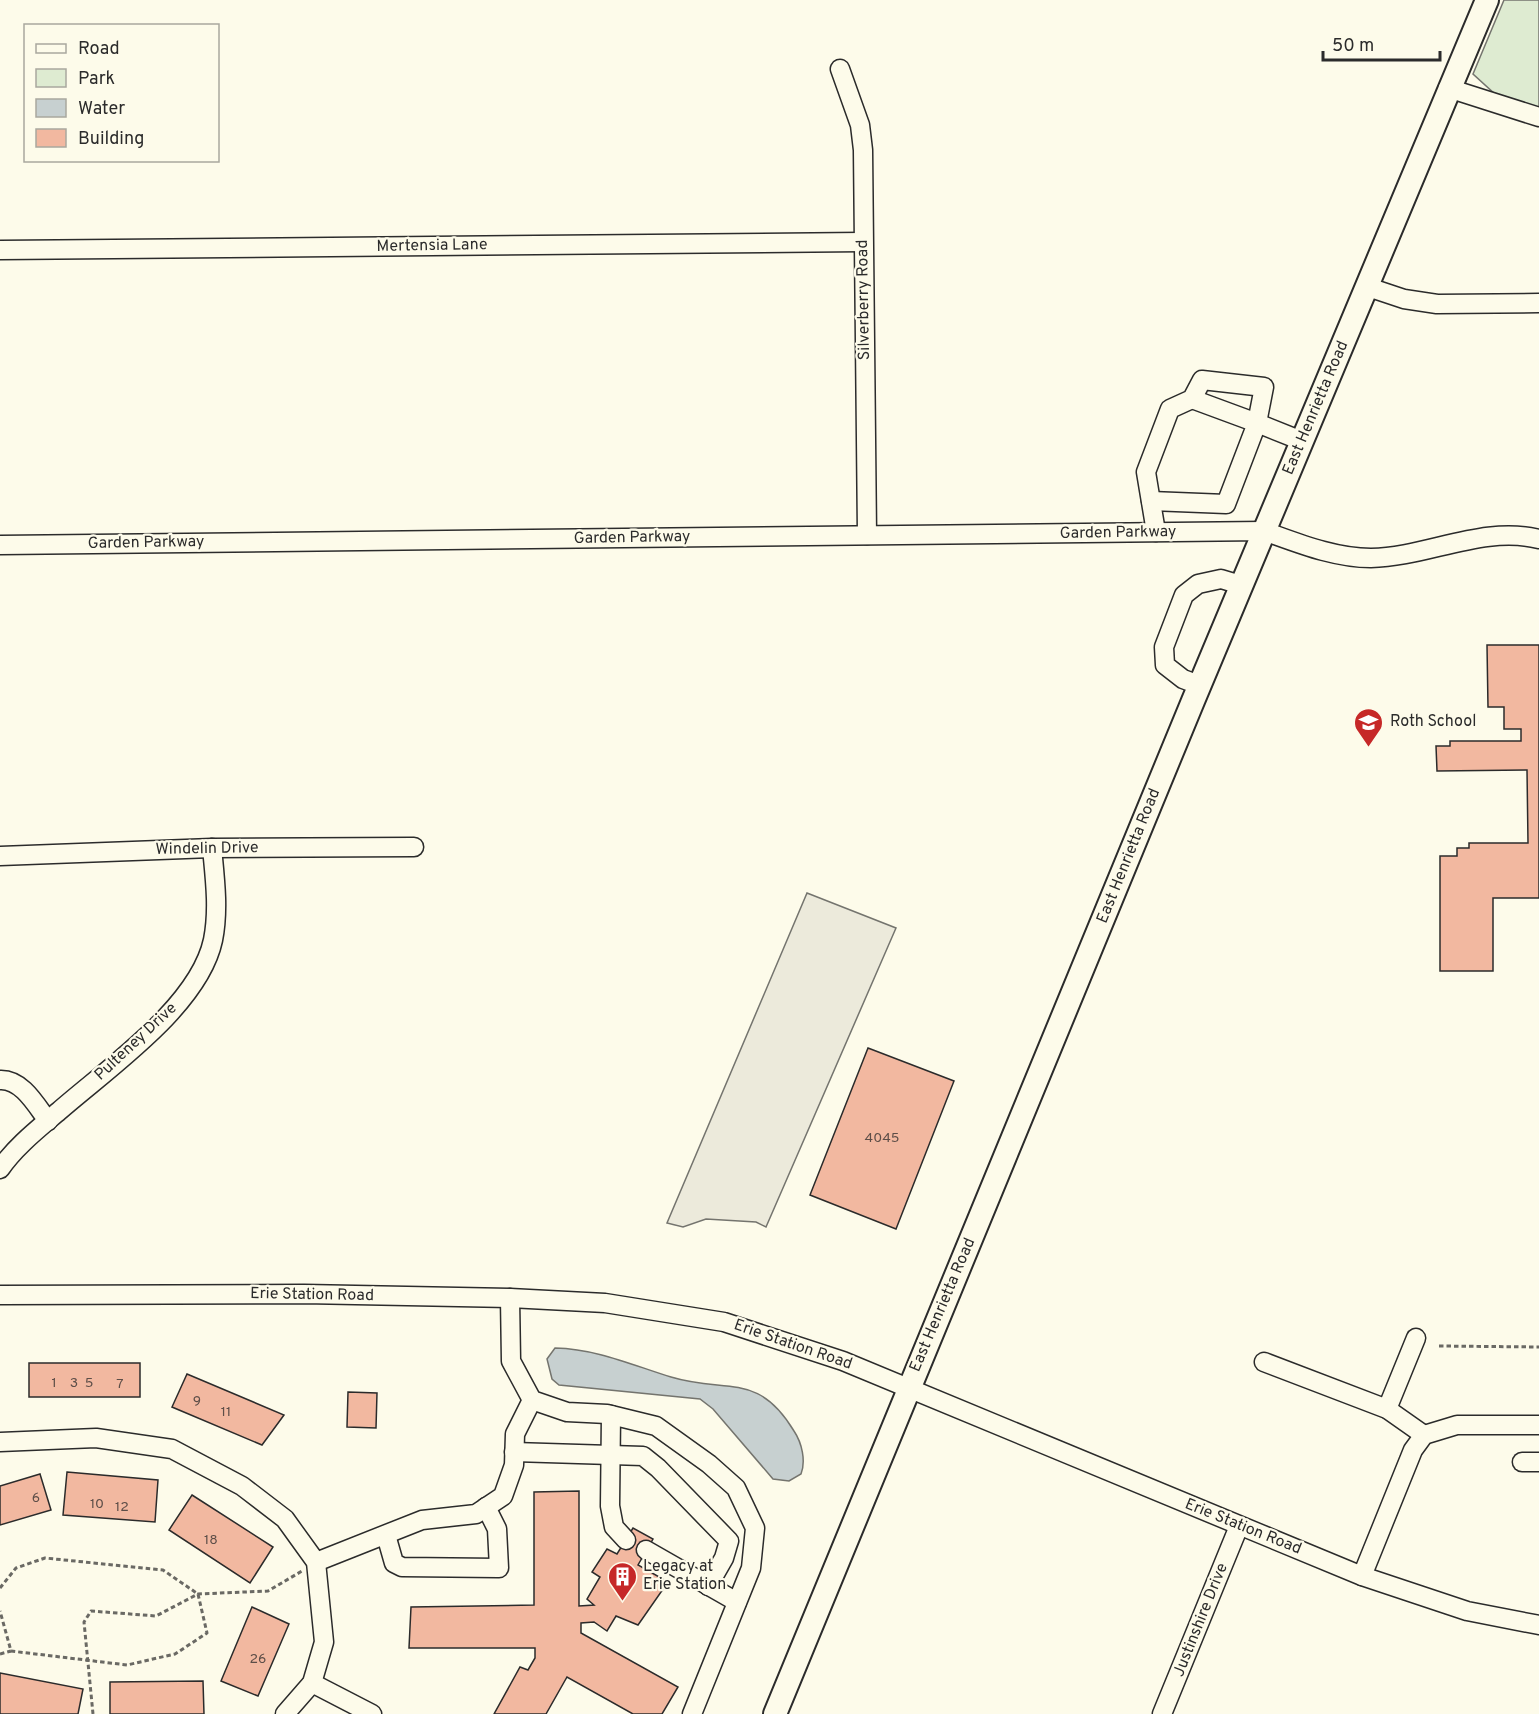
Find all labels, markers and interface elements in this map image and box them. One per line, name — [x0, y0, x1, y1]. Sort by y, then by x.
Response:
legend — [24, 24, 219, 162]
scale bar — [1323, 24, 1440, 62]
text: 50 m — [1332, 35, 1374, 58]
text: Road — [78, 38, 120, 61]
text: Park — [78, 68, 115, 91]
text: Water — [78, 98, 125, 121]
text: Building — [78, 128, 144, 151]
street label: Mertensia Lane — [376, 235, 488, 257]
street label: Silverberry Road — [853, 240, 875, 360]
street label: East Henrietta Road — [1279, 338, 1353, 478]
street label: Garden Parkway — [1059, 522, 1177, 544]
street label: Garden Parkway — [573, 527, 691, 549]
street label: Garden Parkway — [87, 532, 205, 554]
school or university icon: Roth School — [1353, 706, 1385, 748]
place label: Roth School — [1390, 712, 1476, 732]
street label: East Henrietta Road — [1093, 786, 1165, 926]
street label: Windelin Drive — [155, 838, 259, 860]
street label: Pulteney Drive — [91, 999, 181, 1085]
house number: 4045 — [864, 1130, 900, 1147]
street label: East Henrietta Road — [906, 1235, 980, 1375]
street label: Erie Station Road — [250, 1284, 374, 1306]
street label: Erie Station Road — [731, 1315, 855, 1375]
house number: 1 — [51, 1375, 57, 1392]
house number: 3 — [70, 1375, 78, 1392]
house number: 5 — [85, 1375, 93, 1392]
house number: 7 — [116, 1376, 124, 1393]
house number: 9 — [193, 1393, 201, 1410]
house number: 11 — [221, 1404, 231, 1421]
house number: 6 — [32, 1490, 40, 1507]
street label: Erie Station Road — [1182, 1494, 1304, 1560]
house number: 10 — [90, 1496, 104, 1513]
house number: 12 — [115, 1499, 129, 1516]
house number: 18 — [204, 1532, 218, 1549]
place label: Legacy at Erie Station — [643, 1557, 726, 1595]
building icon: Legacy at Erie Station — [606, 1560, 638, 1602]
street label: Justinshire Drive — [1169, 1560, 1233, 1680]
house number: 26 — [250, 1651, 266, 1668]

